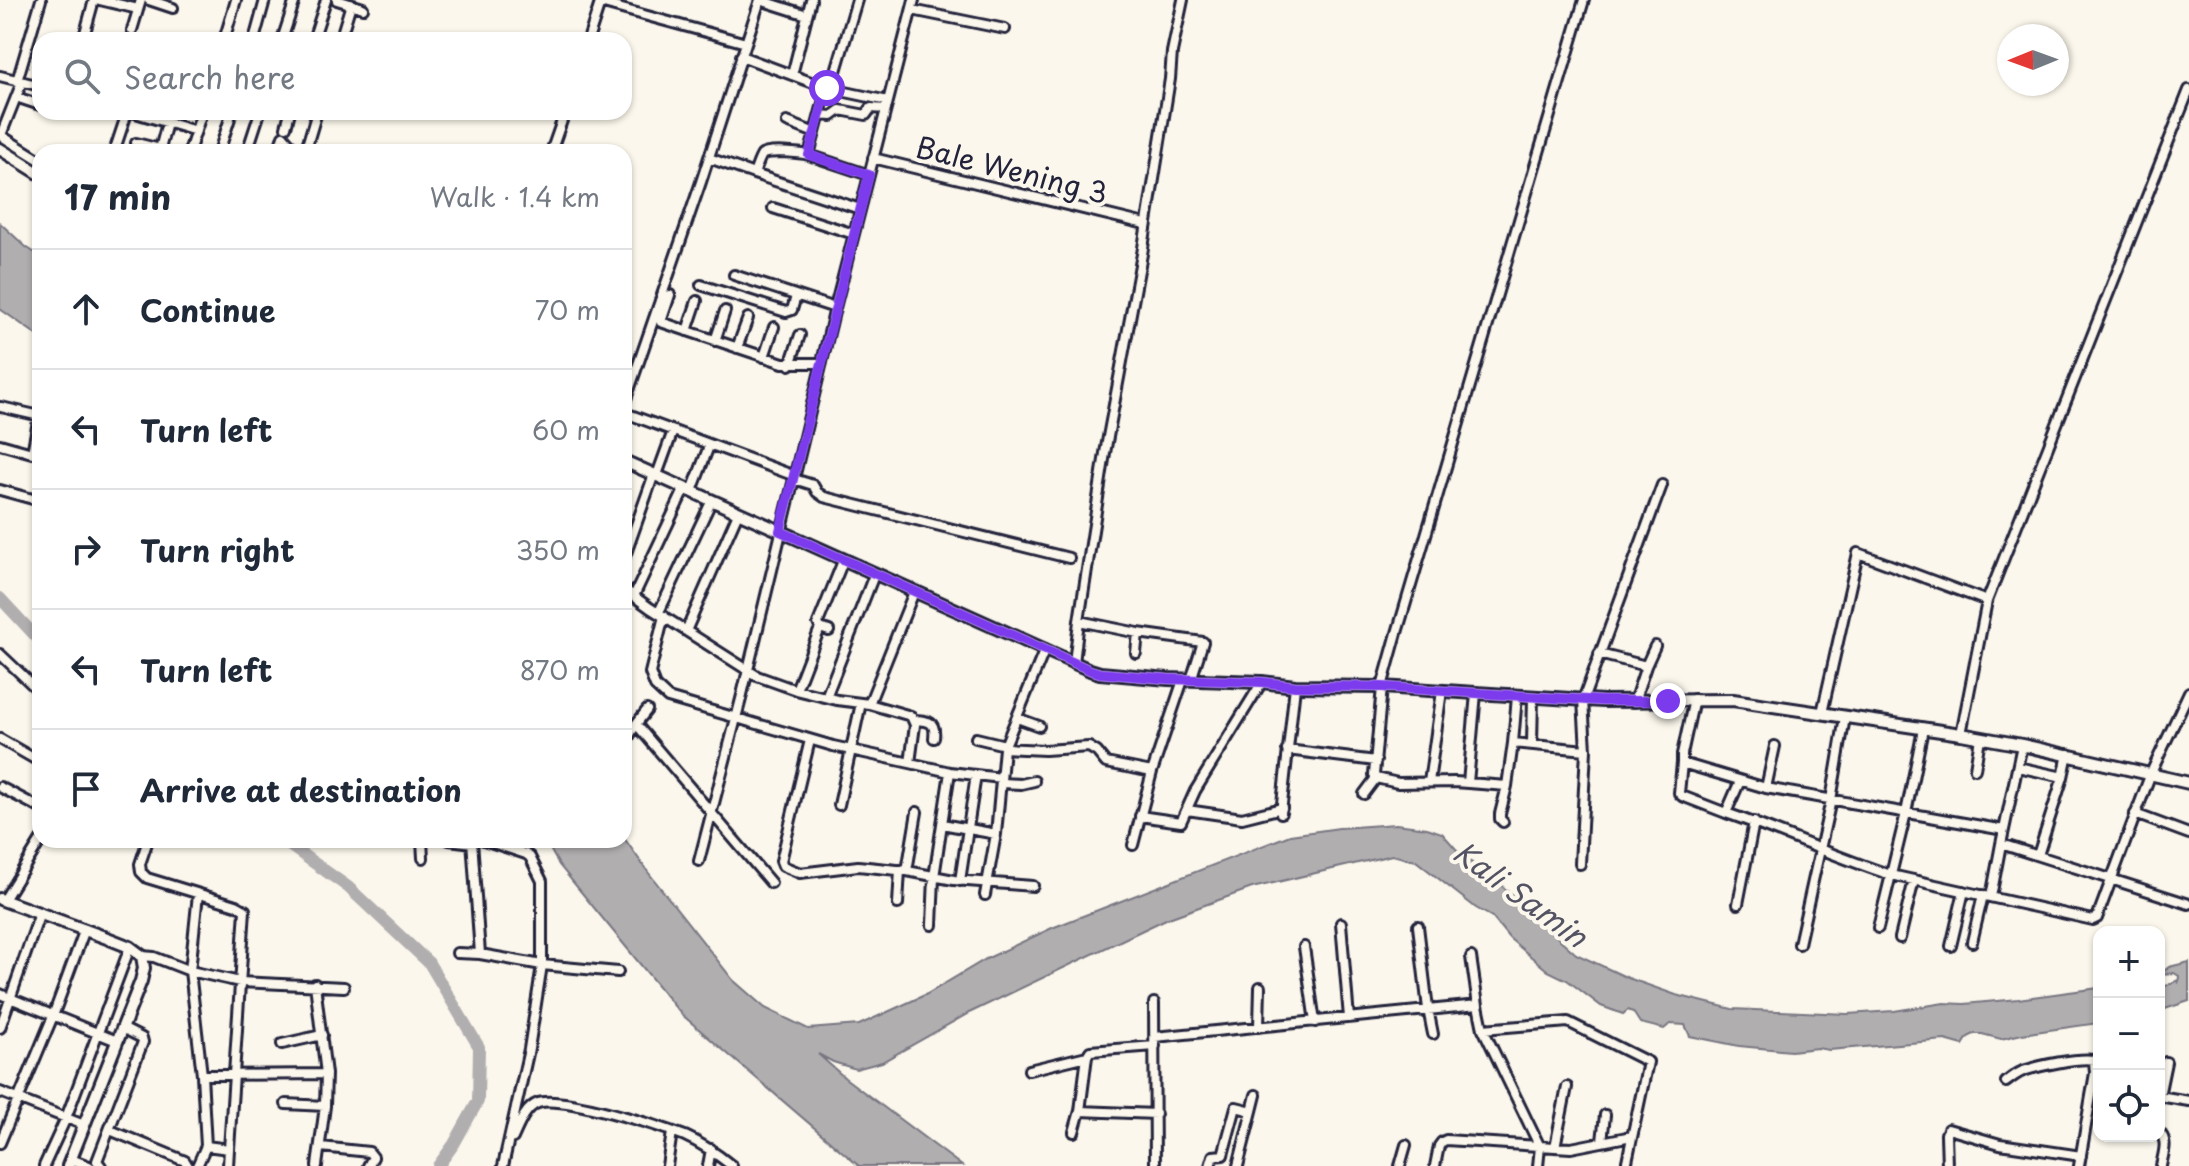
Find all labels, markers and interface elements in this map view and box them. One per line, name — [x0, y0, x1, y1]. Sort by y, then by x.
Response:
north arrow — [1997, 24, 2069, 96]
search box — [32, 32, 632, 120]
icon: search — [60, 54, 104, 98]
text: Search here — [124, 54, 296, 99]
route start — [809, 70, 845, 106]
street label: Bale Wening 3 — [912, 124, 1112, 214]
text: 17 min — [64, 170, 171, 222]
text: Walk · 1.4 km — [430, 177, 600, 216]
icon: ahead — [64, 287, 108, 331]
text: Continue — [140, 287, 275, 332]
text: 70 m — [535, 290, 600, 329]
icon: left — [64, 407, 108, 451]
text: Turn left — [140, 407, 272, 452]
text: 60 m — [532, 410, 600, 449]
icon: right — [64, 527, 108, 571]
text: Turn right — [140, 527, 295, 572]
text: 350 m — [516, 530, 600, 569]
icon: left — [64, 647, 108, 691]
text: Turn left — [140, 647, 272, 692]
text: 870 m — [520, 650, 600, 689]
route end — [1650, 683, 1686, 719]
icon: arrive — [64, 767, 108, 811]
text: Arrive at destination — [140, 767, 462, 812]
water label: Kali Samin — [1445, 829, 1599, 958]
map controls — [2093, 926, 2165, 1142]
button: + — [2093, 926, 2165, 998]
button: − — [2093, 998, 2165, 1070]
button: locate — [2093, 1070, 2165, 1142]

